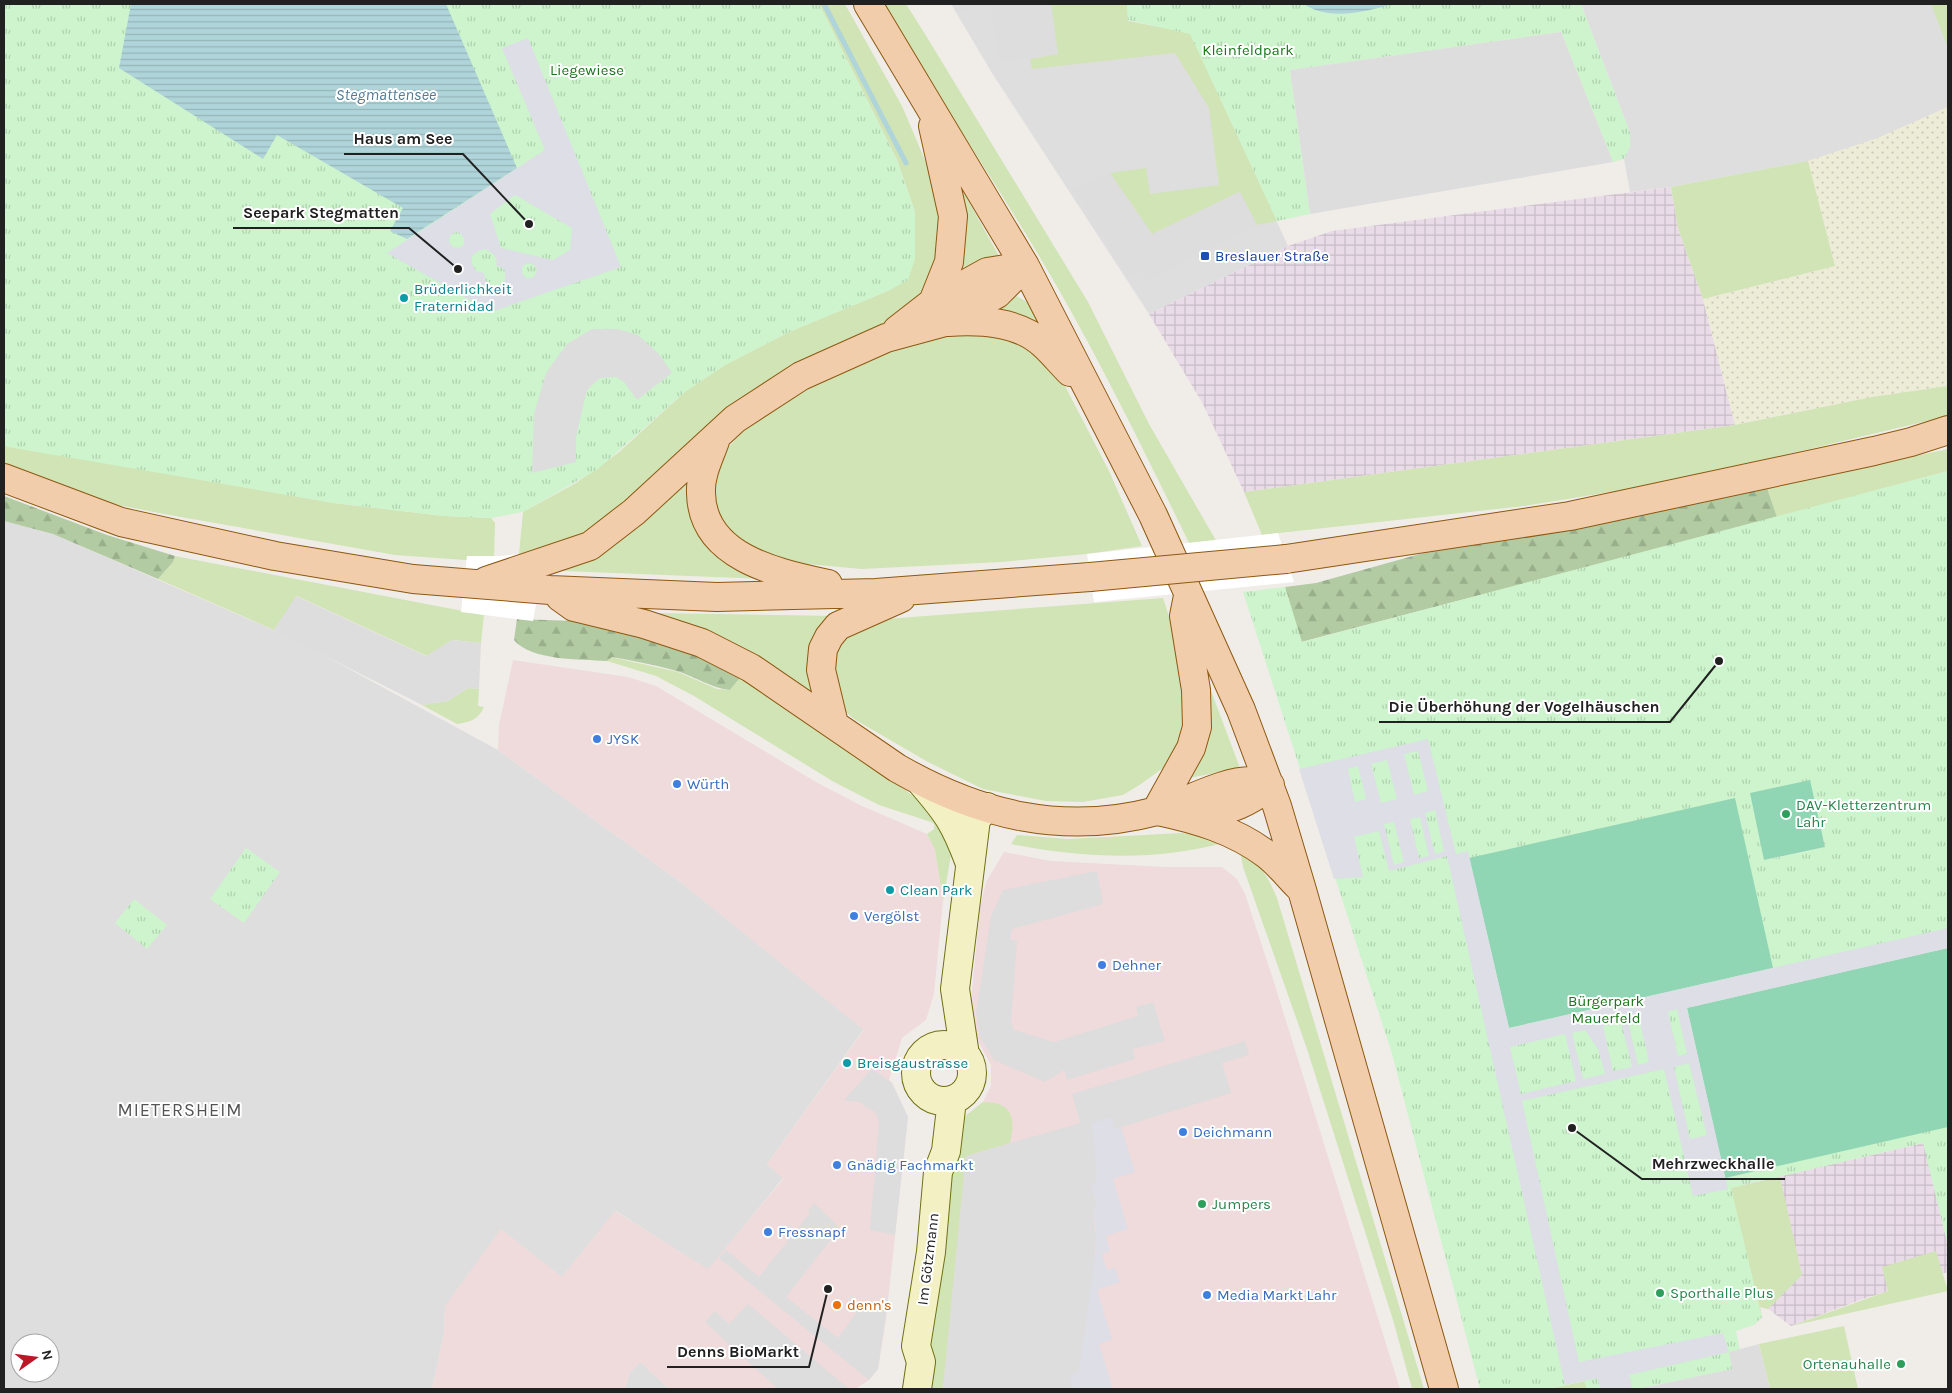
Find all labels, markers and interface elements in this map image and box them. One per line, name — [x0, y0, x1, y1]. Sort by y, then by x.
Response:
park label: Kleinfeldpark — [1202, 41, 1294, 59]
park label: Liegewiese — [550, 61, 624, 79]
water label: Stegmattensee — [336, 85, 437, 104]
callout: Haus am See — [344, 123, 463, 154]
text: Haus am See — [354, 129, 452, 148]
callout: Seepark Stegmatten — [233, 197, 409, 228]
text: Seepark Stegmatten — [243, 203, 399, 222]
place label: Breslauer Straße — [1215, 247, 1329, 265]
marker: Breslauer Straße — [1199, 250, 1211, 262]
place label: Brüderlichkeit Fraternidad — [414, 280, 512, 315]
marker: Brüderlichkeit Fraternidad — [398, 292, 410, 304]
callout: Die Überhöhung der Vogelhäuschen — [1379, 691, 1670, 722]
text: Die Überhöhung der Vogelhäuschen — [1389, 697, 1659, 716]
place label: JYSK — [607, 730, 639, 748]
marker: JYSK — [591, 733, 603, 745]
place label: Würth — [687, 775, 729, 793]
marker: Würth — [671, 778, 683, 790]
place label: DAV-Kletterzentrum Lahr — [1796, 796, 1931, 831]
marker: DAV-Kletterzentrum Lahr — [1780, 808, 1792, 820]
place label: Clean Park — [900, 881, 972, 899]
marker: Clean Park — [884, 884, 896, 896]
place label: Vergölst — [864, 907, 920, 925]
marker: Vergölst — [848, 910, 860, 922]
place label: Dehner — [1112, 956, 1161, 974]
marker: Dehner — [1096, 959, 1108, 971]
park label: Bürgerpark Mauerfeld — [1568, 992, 1644, 1027]
place label: Breisgaustrasse — [857, 1054, 968, 1072]
marker: Breisgaustrasse — [841, 1057, 853, 1069]
district label: MIETERSHEIM — [118, 1099, 242, 1121]
place label: Deichmann — [1193, 1123, 1272, 1141]
marker: Deichmann — [1177, 1126, 1189, 1138]
callout: Mehrzweckhalle — [1642, 1148, 1785, 1179]
text: Mehrzweckhalle — [1652, 1154, 1774, 1173]
place label: Gnädig Fachmarkt — [847, 1156, 974, 1174]
marker: Gnädig Fachmarkt — [831, 1159, 843, 1171]
place label: Jumpers — [1212, 1195, 1271, 1213]
marker: Jumpers — [1196, 1198, 1208, 1210]
street label: Im Götzmann — [913, 1212, 943, 1306]
place label: Fressnapf — [778, 1223, 847, 1241]
marker: Fressnapf — [762, 1226, 774, 1238]
place label: Sporthalle Plus — [1670, 1284, 1774, 1302]
place label: Media Markt Lahr — [1217, 1286, 1337, 1304]
marker: Sporthalle Plus — [1654, 1287, 1666, 1299]
marker: Media Markt Lahr — [1201, 1289, 1213, 1301]
place label: denn's — [847, 1296, 892, 1314]
marker: denn's — [831, 1299, 843, 1311]
north arrow — [10, 1333, 60, 1383]
callout: Denns BioMarkt — [667, 1336, 809, 1367]
text: Denns BioMarkt — [677, 1342, 799, 1361]
text: N — [38, 1348, 57, 1362]
place label: Ortenauhalle — [1803, 1355, 1891, 1373]
marker: Ortenauhalle — [1895, 1358, 1907, 1370]

